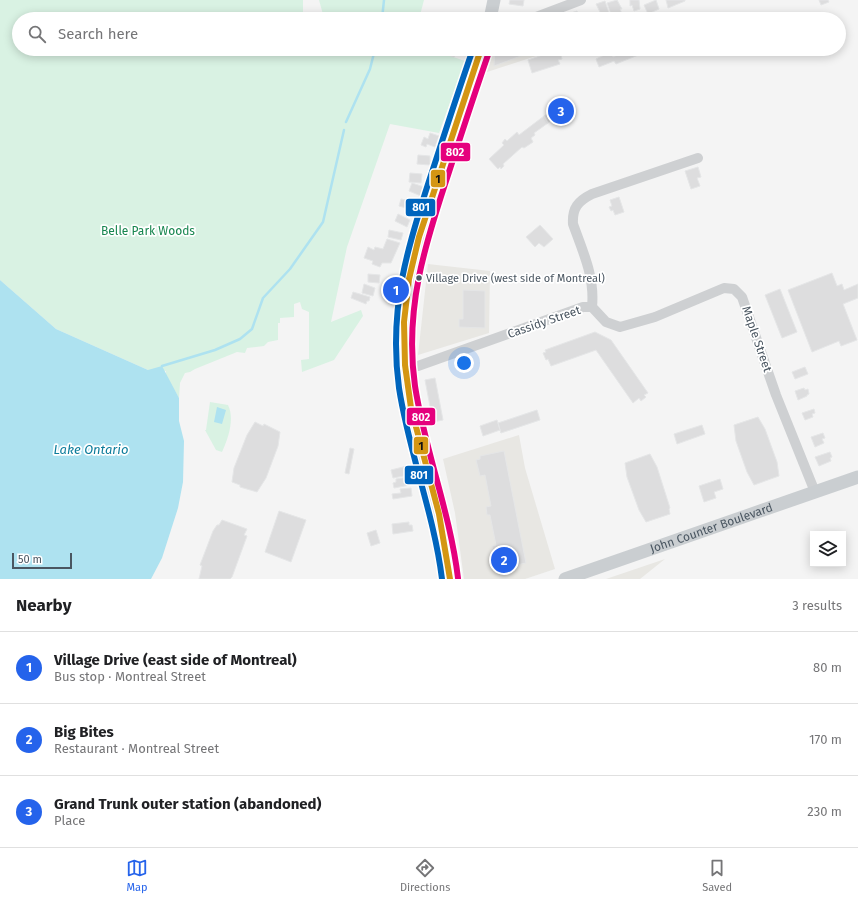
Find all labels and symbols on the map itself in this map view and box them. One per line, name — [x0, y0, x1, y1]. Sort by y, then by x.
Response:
pin: 3 — [548, 96, 574, 126]
line badge: 802 — [440, 142, 471, 162]
text: 802 — [446, 146, 465, 159]
line badge: 1 — [430, 169, 446, 188]
text: 1 — [435, 173, 441, 186]
line badge: 801 — [405, 198, 436, 217]
text: 801 — [412, 201, 430, 214]
park label: Belle Park Woods — [101, 224, 195, 238]
place label: Village Drive (west side of Montreal) — [426, 272, 605, 285]
marker: Village Drive (west side of Montreal) — [414, 273, 424, 283]
pin: 1 — [383, 275, 409, 305]
street label: Cassidy Street — [506, 303, 583, 341]
street label: Maple Street — [739, 304, 775, 374]
your location — [454, 353, 474, 373]
line badge: 802 — [406, 407, 436, 426]
text: 802 — [412, 411, 431, 424]
line badge: 1 — [413, 436, 429, 455]
text: 1 — [418, 440, 424, 453]
water label: Lake Ontario — [54, 442, 128, 457]
line badge: 801 — [404, 465, 434, 485]
text: 801 — [410, 469, 428, 482]
street label: John Counter Boulevard — [648, 500, 775, 556]
pin: 2 — [491, 545, 517, 575]
scale bar — [12, 551, 72, 570]

